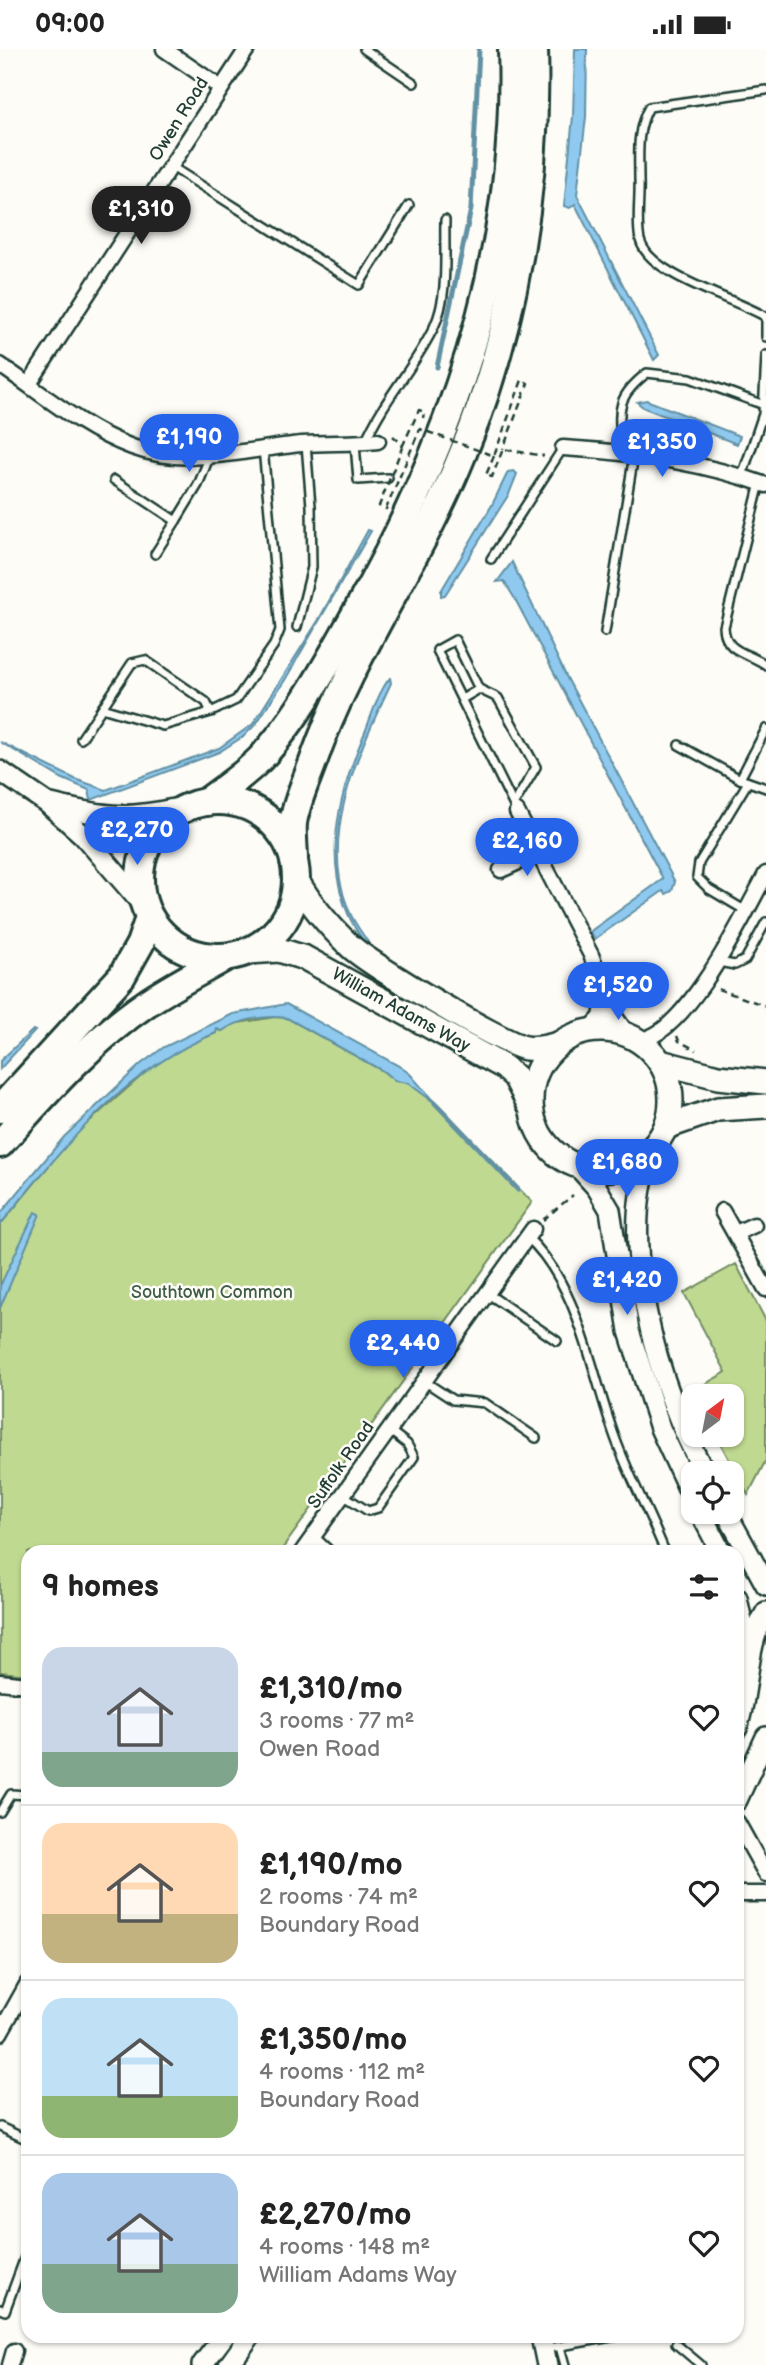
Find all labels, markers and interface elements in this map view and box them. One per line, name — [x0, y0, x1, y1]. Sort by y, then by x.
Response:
text: 09:00 — [35, 9, 105, 40]
street label: Owen Road — [145, 73, 213, 165]
pin: £1,310 — [84, 187, 198, 246]
text: £1,310 — [108, 195, 174, 223]
pin: £1,190 — [132, 415, 246, 474]
pin: £1,350 — [605, 419, 719, 479]
text: £1,190 — [156, 423, 222, 451]
text: £1,350 — [627, 428, 697, 456]
pin: £2,270 — [80, 807, 194, 867]
text: £2,270 — [100, 816, 174, 844]
pin: £2,160 — [470, 819, 584, 878]
text: £2,160 — [491, 827, 563, 855]
street label: William Adams Way — [328, 963, 475, 1057]
pin: £1,520 — [561, 963, 675, 1022]
text: £1,520 — [583, 971, 653, 999]
pin: £1,680 — [570, 1139, 684, 1199]
text: £1,680 — [591, 1148, 663, 1176]
pin: £1,420 — [570, 1257, 684, 1317]
text: £1,420 — [592, 1266, 662, 1294]
park label: Southtown Common — [131, 1282, 293, 1303]
pin: £2,440 — [346, 1321, 460, 1380]
text: £2,440 — [366, 1329, 440, 1357]
north arrow — [681, 1384, 744, 1447]
map controls — [681, 1384, 744, 1524]
street label: Suffolk Road — [303, 1417, 379, 1513]
button: locate — [681, 1461, 744, 1524]
icon: filters — [685, 1568, 723, 1606]
text: 9 homes — [42, 1569, 159, 1605]
text: £1,310/mo — [259, 1671, 403, 1707]
icon: home — [98, 1675, 182, 1759]
icon: heart — [685, 1698, 723, 1736]
text: 3 rooms · 77 m² — [259, 1707, 415, 1735]
text: Owen Road — [259, 1735, 380, 1763]
text: £1,190/mo — [259, 1847, 403, 1883]
icon: home — [98, 1851, 182, 1935]
icon: heart — [685, 1874, 723, 1912]
text: 2 rooms · 74 m² — [259, 1883, 418, 1911]
text: Boundary Road — [259, 1911, 420, 1939]
text: £1,350/mo — [259, 2022, 407, 2058]
icon: home — [98, 2026, 182, 2110]
icon: heart — [685, 2049, 723, 2087]
text: 4 rooms · 112 m² — [259, 2058, 425, 2086]
text: Boundary Road — [259, 2086, 420, 2114]
text: £2,270/mo — [259, 2197, 411, 2233]
icon: home — [98, 2201, 182, 2285]
icon: heart — [685, 2224, 723, 2262]
text: 4 rooms · 148 m² — [259, 2233, 430, 2261]
text: William Adams Way — [259, 2261, 457, 2289]

